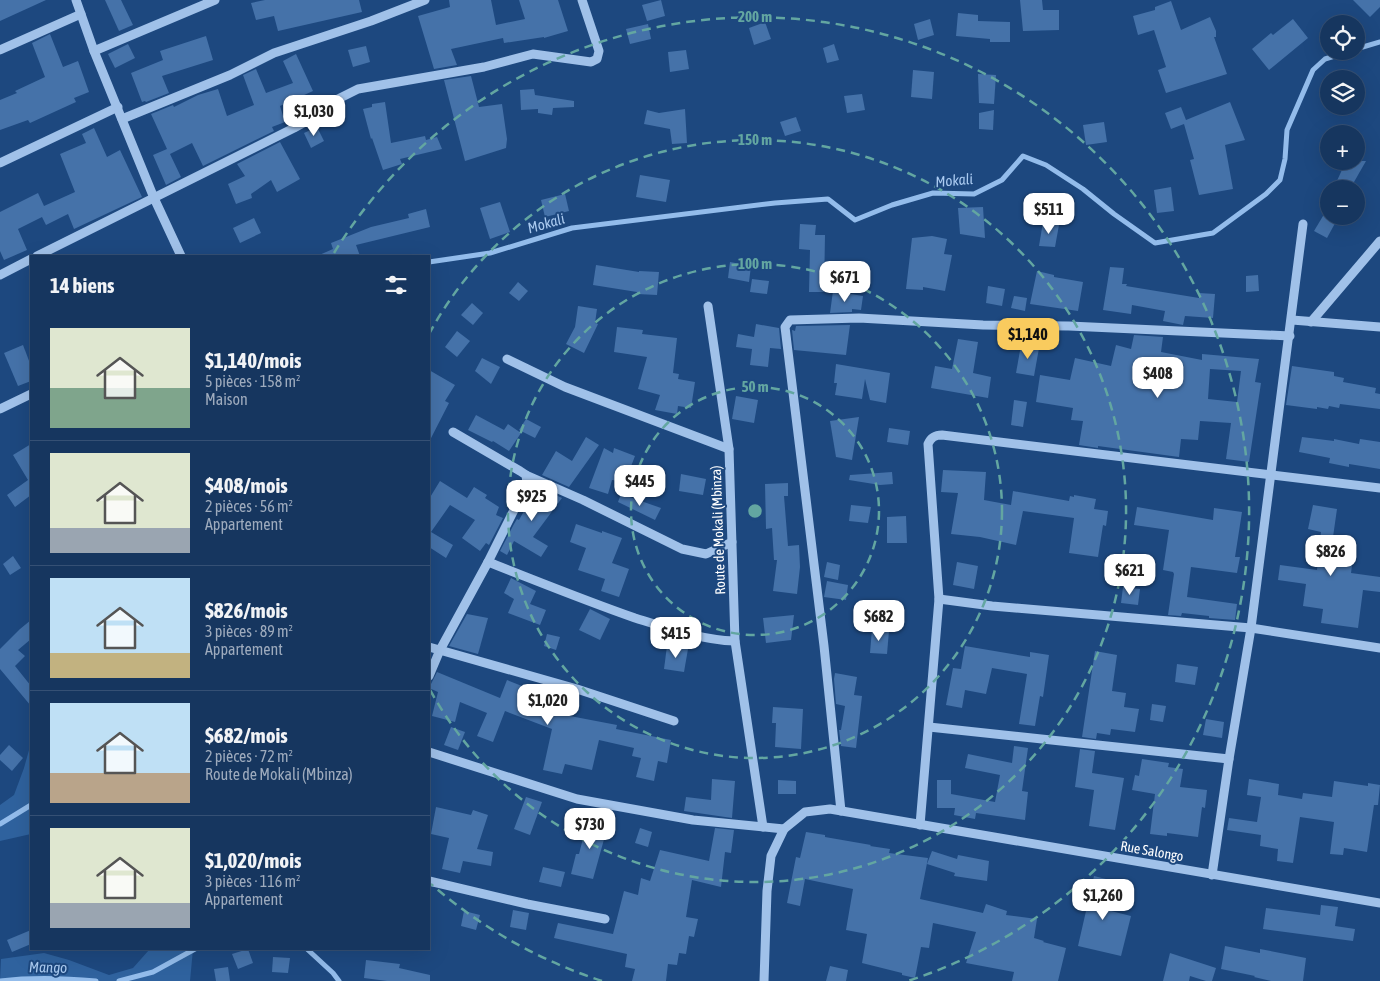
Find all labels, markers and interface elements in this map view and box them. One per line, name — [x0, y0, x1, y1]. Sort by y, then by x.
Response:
text: 200 m — [738, 8, 772, 25]
map controls — [1320, 15, 1365, 225]
button: locate — [1320, 15, 1365, 60]
button: layers — [1320, 70, 1365, 115]
pin: $1,030 — [273, 94, 355, 137]
text: $1,030 — [294, 102, 334, 120]
button: + — [1320, 125, 1365, 170]
text: 150 m — [738, 131, 772, 148]
water label: Mokali — [934, 170, 974, 190]
button: − — [1320, 180, 1365, 225]
pin: $511 — [1019, 192, 1079, 235]
text: $511 — [1034, 200, 1064, 218]
water label: Mokali — [525, 209, 567, 236]
text: 100 m — [738, 255, 772, 272]
pin: $671 — [815, 260, 875, 303]
text: $671 — [830, 268, 860, 286]
icon: filters — [382, 271, 410, 299]
text: 14 biens — [50, 273, 115, 297]
pin: $1,140 — [987, 318, 1069, 360]
text: $1,140 — [1008, 325, 1048, 343]
icon: home — [90, 348, 150, 408]
text: $1,140/mois — [205, 348, 301, 372]
pin: $408 — [1128, 356, 1188, 399]
text: $408 — [1143, 364, 1173, 382]
text: 5 pièces · 158 m² — [205, 372, 301, 390]
text: 50 m — [742, 378, 769, 395]
text: Maison — [205, 390, 248, 408]
pin: $445 — [610, 464, 670, 507]
street label: Route de Mokali (Mbinza) — [708, 465, 728, 595]
text: $445 — [625, 472, 655, 490]
icon: home — [90, 473, 150, 533]
text: $408/mois — [205, 473, 288, 497]
pin: $925 — [502, 480, 562, 522]
text: $925 — [517, 487, 547, 505]
text: 2 pièces · 56 m² — [205, 497, 293, 515]
centre of rings — [746, 502, 764, 520]
text: Appartement — [205, 515, 283, 533]
pin: $826 — [1301, 534, 1361, 577]
text: $826 — [1316, 542, 1346, 560]
pin: $621 — [1100, 554, 1160, 596]
text: $621 — [1115, 561, 1145, 579]
icon: home — [90, 598, 150, 658]
text: $826/mois — [205, 598, 288, 622]
pin: $682 — [849, 600, 909, 642]
text: $682 — [864, 607, 894, 625]
pin: $415 — [646, 616, 706, 659]
text: 3 pièces · 89 m² — [205, 622, 293, 640]
text: $415 — [661, 624, 691, 642]
text: Appartement — [205, 640, 283, 658]
pin: $1,020 — [507, 684, 589, 726]
text: $1,020 — [528, 691, 568, 709]
icon: home — [90, 723, 150, 783]
text: $682/mois — [205, 723, 288, 747]
text: 2 pièces · 72 m² — [205, 747, 293, 765]
text: Route de Mokali (Mbinza) — [205, 765, 353, 783]
pin: $730 — [560, 808, 620, 850]
text: $730 — [575, 815, 605, 833]
street label: Rue Salongo — [1119, 838, 1185, 864]
icon: home — [90, 848, 150, 908]
text: $1,020/mois — [205, 848, 301, 872]
text: 3 pièces · 116 m² — [205, 872, 301, 890]
pin: $1,260 — [1062, 878, 1144, 921]
text: $1,260 — [1083, 886, 1123, 904]
text: Appartement — [205, 890, 283, 908]
water label: Mango — [29, 958, 67, 976]

